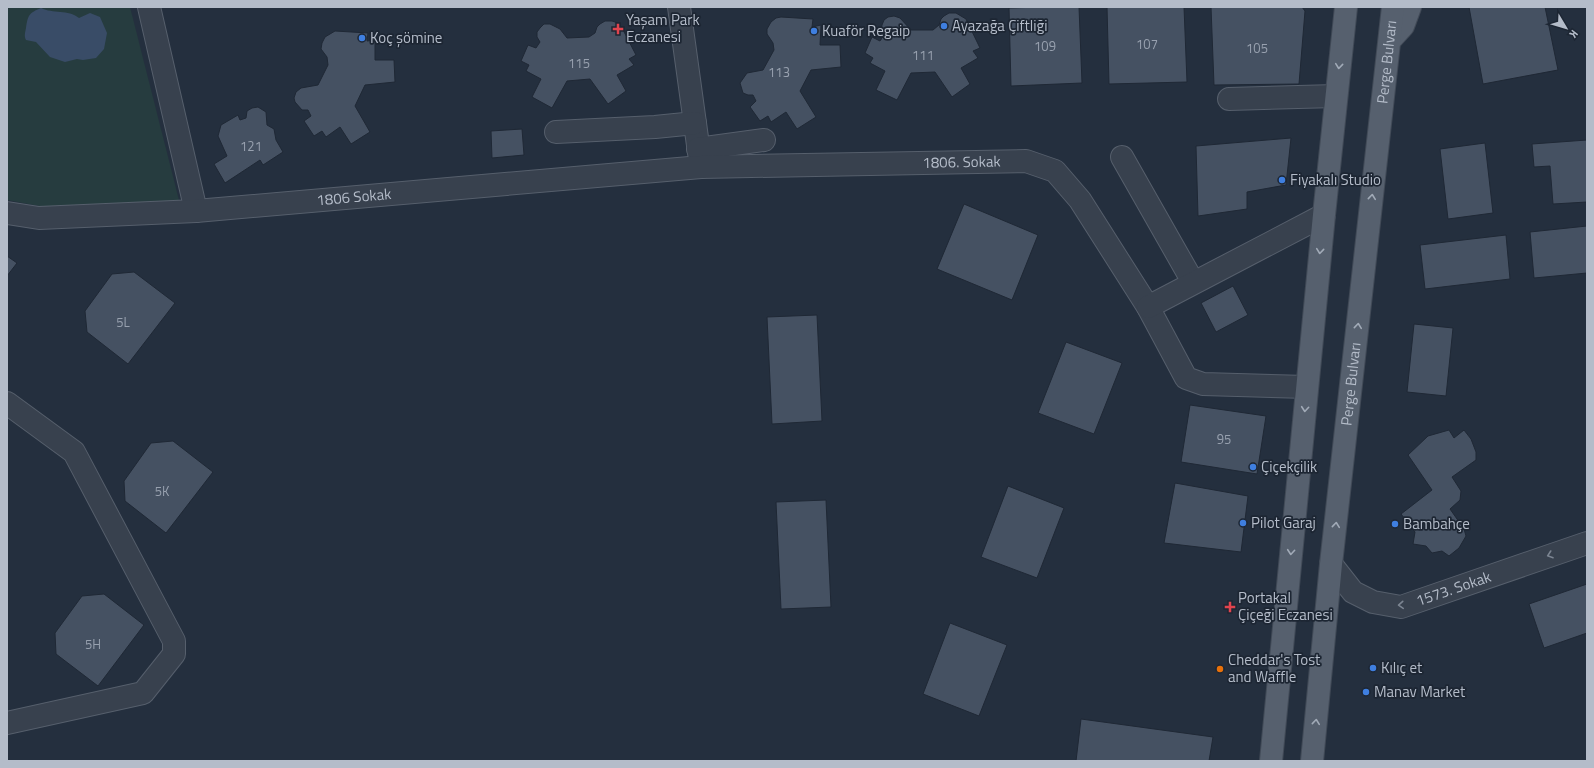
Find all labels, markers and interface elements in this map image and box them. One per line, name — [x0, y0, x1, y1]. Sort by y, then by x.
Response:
place label: Yaşam Park Eczanesi — [626, 8, 700, 48]
north arrow — [1546, 8, 1586, 48]
place label: Ayazağa Çiftliği — [952, 14, 1048, 37]
place label: Kuaför Regaip — [822, 19, 910, 42]
street label: Perge Bulvarı — [1370, 19, 1402, 105]
marker: Ayazağa Çiftliği — [939, 21, 949, 31]
marker: Yaşam Park Eczanesi — [613, 24, 623, 34]
place label: Koç şömine — [370, 26, 442, 49]
marker: Kuaför Regaip — [809, 26, 819, 36]
text: K — [1565, 27, 1582, 42]
marker: Koç şömine — [357, 33, 367, 43]
house number: 107 — [1136, 34, 1158, 54]
house number: 109 — [1034, 36, 1056, 56]
house number: 105 — [1246, 38, 1268, 58]
house number: 111 — [912, 45, 934, 65]
house number: 115 — [568, 53, 590, 73]
house number: 113 — [768, 62, 790, 82]
one-way arrow — [1335, 63, 1344, 69]
house number: 121 — [240, 136, 262, 156]
street label: 1806. Sokak — [922, 149, 1001, 174]
place label: Fiyakalı Studio — [1290, 168, 1381, 191]
marker: Fiyakalı Studio — [1277, 175, 1287, 185]
street label: 1806 Sokak — [316, 182, 392, 211]
one-way arrow — [1367, 194, 1376, 200]
one-way arrow — [1316, 248, 1325, 254]
house number: 5L — [116, 312, 131, 332]
one-way arrow — [1353, 323, 1362, 329]
street label: Perge Bulvarı — [1334, 341, 1367, 427]
one-way arrow — [1301, 406, 1310, 412]
house number: 95 — [1217, 429, 1231, 449]
place label: Çiçekçilik — [1261, 455, 1317, 478]
marker: Çiçekçilik — [1248, 462, 1258, 472]
house number: 5K — [155, 481, 170, 501]
place label: Pilot Garaj — [1251, 511, 1316, 534]
place label: Bambahçe — [1403, 512, 1470, 535]
marker: Pilot Garaj — [1238, 518, 1248, 528]
marker: Bambahçe — [1390, 519, 1400, 529]
one-way arrow — [1331, 522, 1340, 528]
one-way arrow — [1287, 549, 1296, 555]
one-way arrow — [1547, 551, 1554, 559]
street label: 1573. Sokak — [1413, 565, 1494, 612]
place label: Portakal Çiçeği Eczanesi — [1238, 586, 1333, 626]
one-way arrow — [1397, 601, 1404, 610]
marker: Portakal Çiçeği Eczanesi — [1225, 602, 1235, 612]
house number: 5H — [85, 634, 101, 654]
place label: Cheddar's Tost and Waffle — [1228, 648, 1321, 688]
place label: Kılıç et — [1381, 656, 1423, 679]
marker: Kılıç et — [1368, 663, 1378, 673]
marker: Cheddar's Tost and Waffle — [1215, 664, 1225, 674]
place label: Manav Market — [1374, 680, 1466, 703]
marker: Manav Market — [1361, 687, 1371, 697]
one-way arrow — [1311, 719, 1320, 725]

